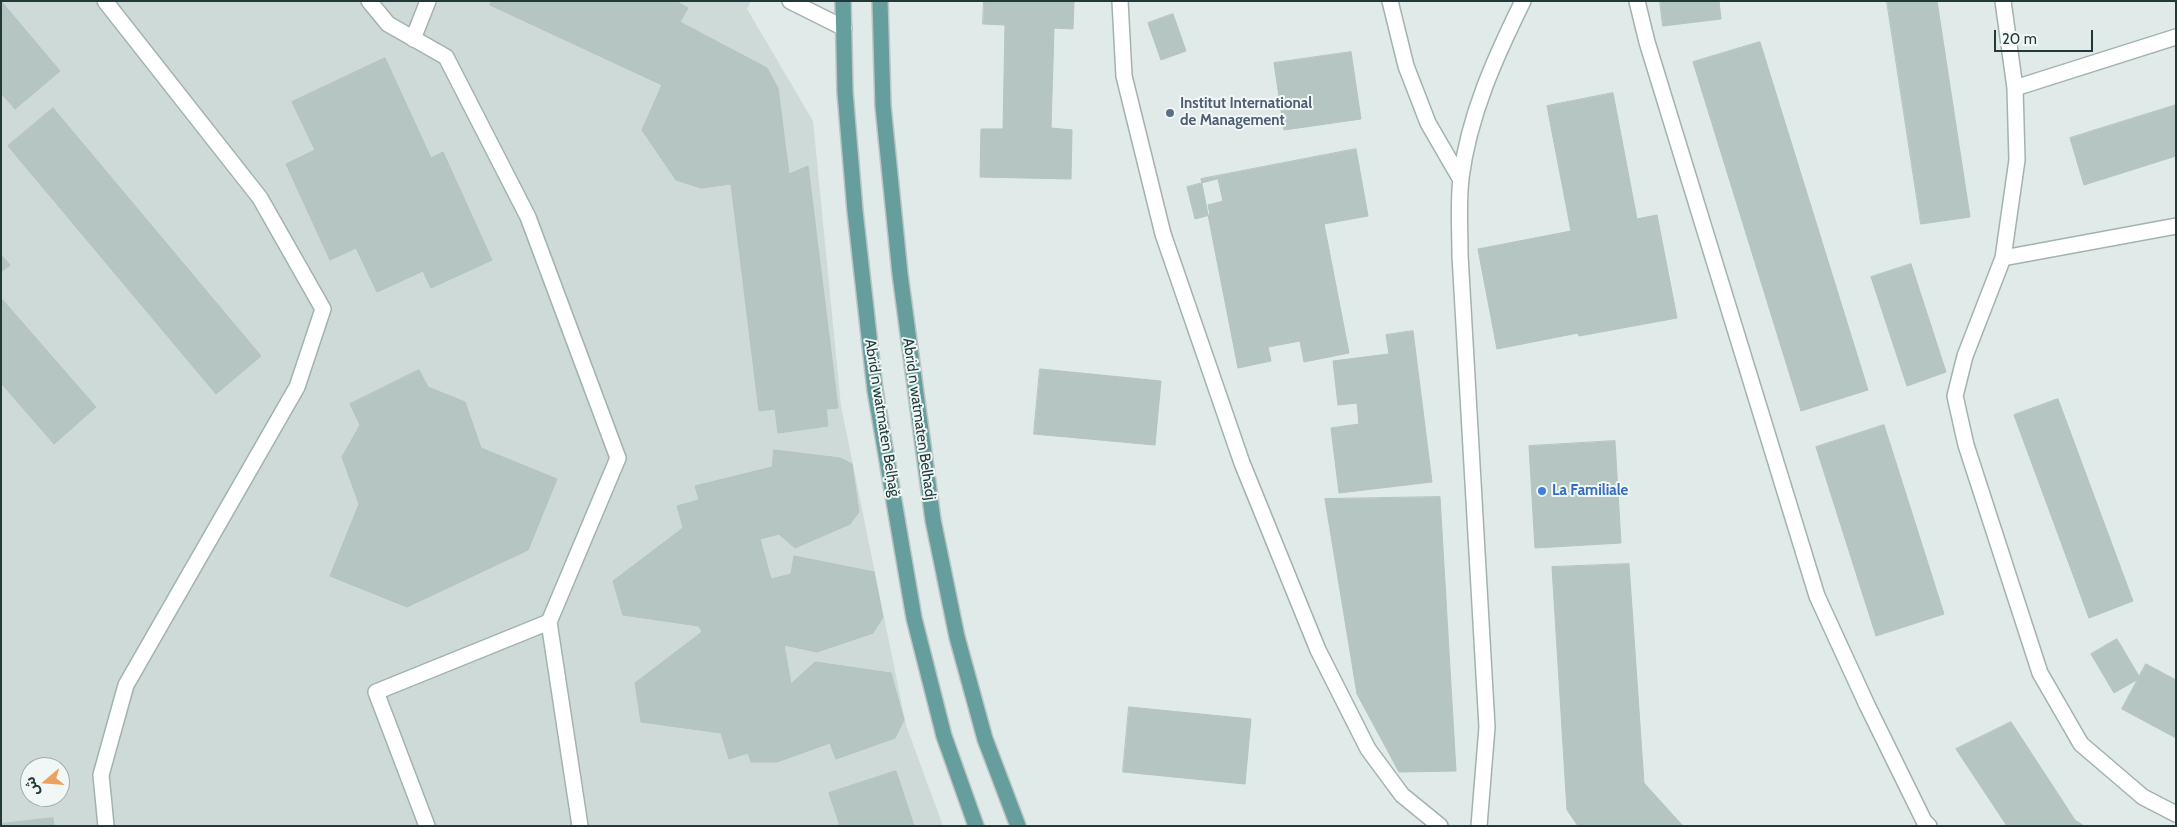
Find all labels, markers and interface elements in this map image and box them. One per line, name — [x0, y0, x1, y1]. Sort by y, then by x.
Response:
scale bar — [1997, 20, 2096, 52]
text: 20 m — [2002, 30, 2037, 48]
place label: Institut International de Management — [1180, 95, 1312, 130]
marker: Institut International de Management — [1164, 107, 1176, 119]
street label: Abrid n watmaten Belhadj — [899, 337, 939, 501]
street label: Abrid n watmaten Belḥaǧ — [861, 338, 903, 498]
place label: La Familiale — [1552, 482, 1628, 500]
marker: La Familiale — [1536, 485, 1548, 497]
north arrow — [20, 757, 70, 807]
text: ش — [20, 774, 43, 798]

